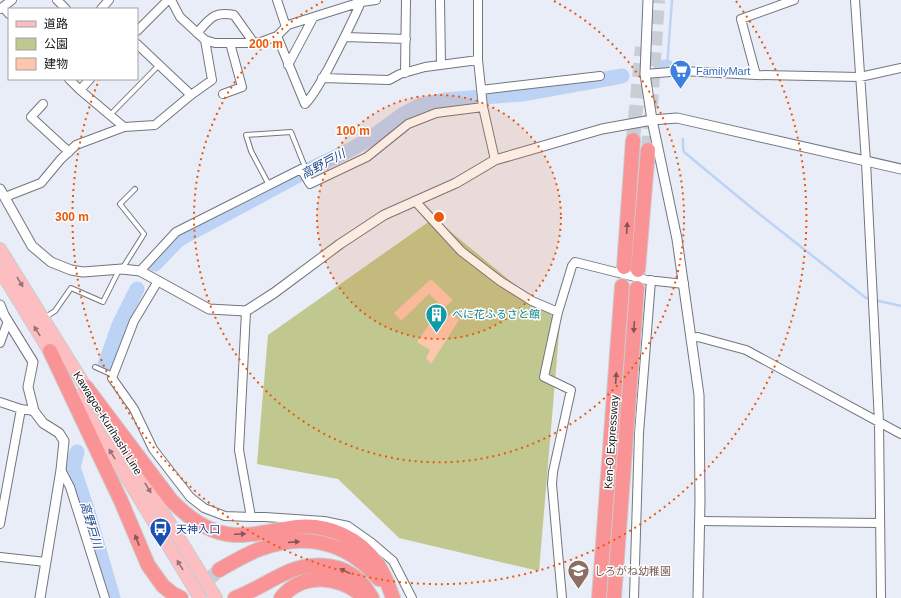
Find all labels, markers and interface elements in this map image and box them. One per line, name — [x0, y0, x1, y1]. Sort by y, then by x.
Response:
legend — [8, 8, 138, 80]
text: 道路 — [44, 17, 68, 31]
text: 公園 — [44, 37, 68, 51]
text: 200 m — [249, 37, 283, 51]
text: 建物 — [44, 57, 68, 71]
supermarket icon: FamilyMart — [667, 58, 693, 91]
place label: FamilyMart — [696, 65, 750, 77]
text: 100 m — [336, 124, 370, 138]
water label: 高野戸川 — [299, 146, 349, 181]
text: 300 m — [55, 210, 89, 224]
centre of rings — [432, 210, 446, 224]
one-way arrow — [623, 222, 630, 234]
one-way arrow — [17, 276, 24, 288]
building icon: べに花ふるさと館 — [423, 301, 449, 334]
place label: べに花ふるさと館 — [452, 308, 540, 320]
one-way arrow — [630, 321, 637, 333]
one-way arrow — [34, 325, 41, 337]
street label: Kawagoe-Kurihashi Line — [71, 369, 145, 477]
one-way arrow — [612, 372, 619, 384]
street label: Ken-O Expressway — [602, 394, 620, 489]
one-way arrow — [109, 448, 116, 460]
one-way arrow — [144, 482, 151, 494]
water label: 高野戸川 — [77, 500, 105, 552]
bus stop icon: 天神入口 — [147, 516, 173, 549]
place label: 天神入口 — [176, 523, 220, 535]
one-way arrow — [234, 531, 246, 538]
one-way arrow — [133, 534, 139, 546]
one-way arrow — [288, 538, 300, 545]
school or university icon: しろがね幼稚園 — [566, 558, 592, 591]
one-way arrow — [176, 560, 184, 570]
place label: しろがね幼稚園 — [594, 565, 671, 577]
one-way arrow — [339, 568, 351, 574]

